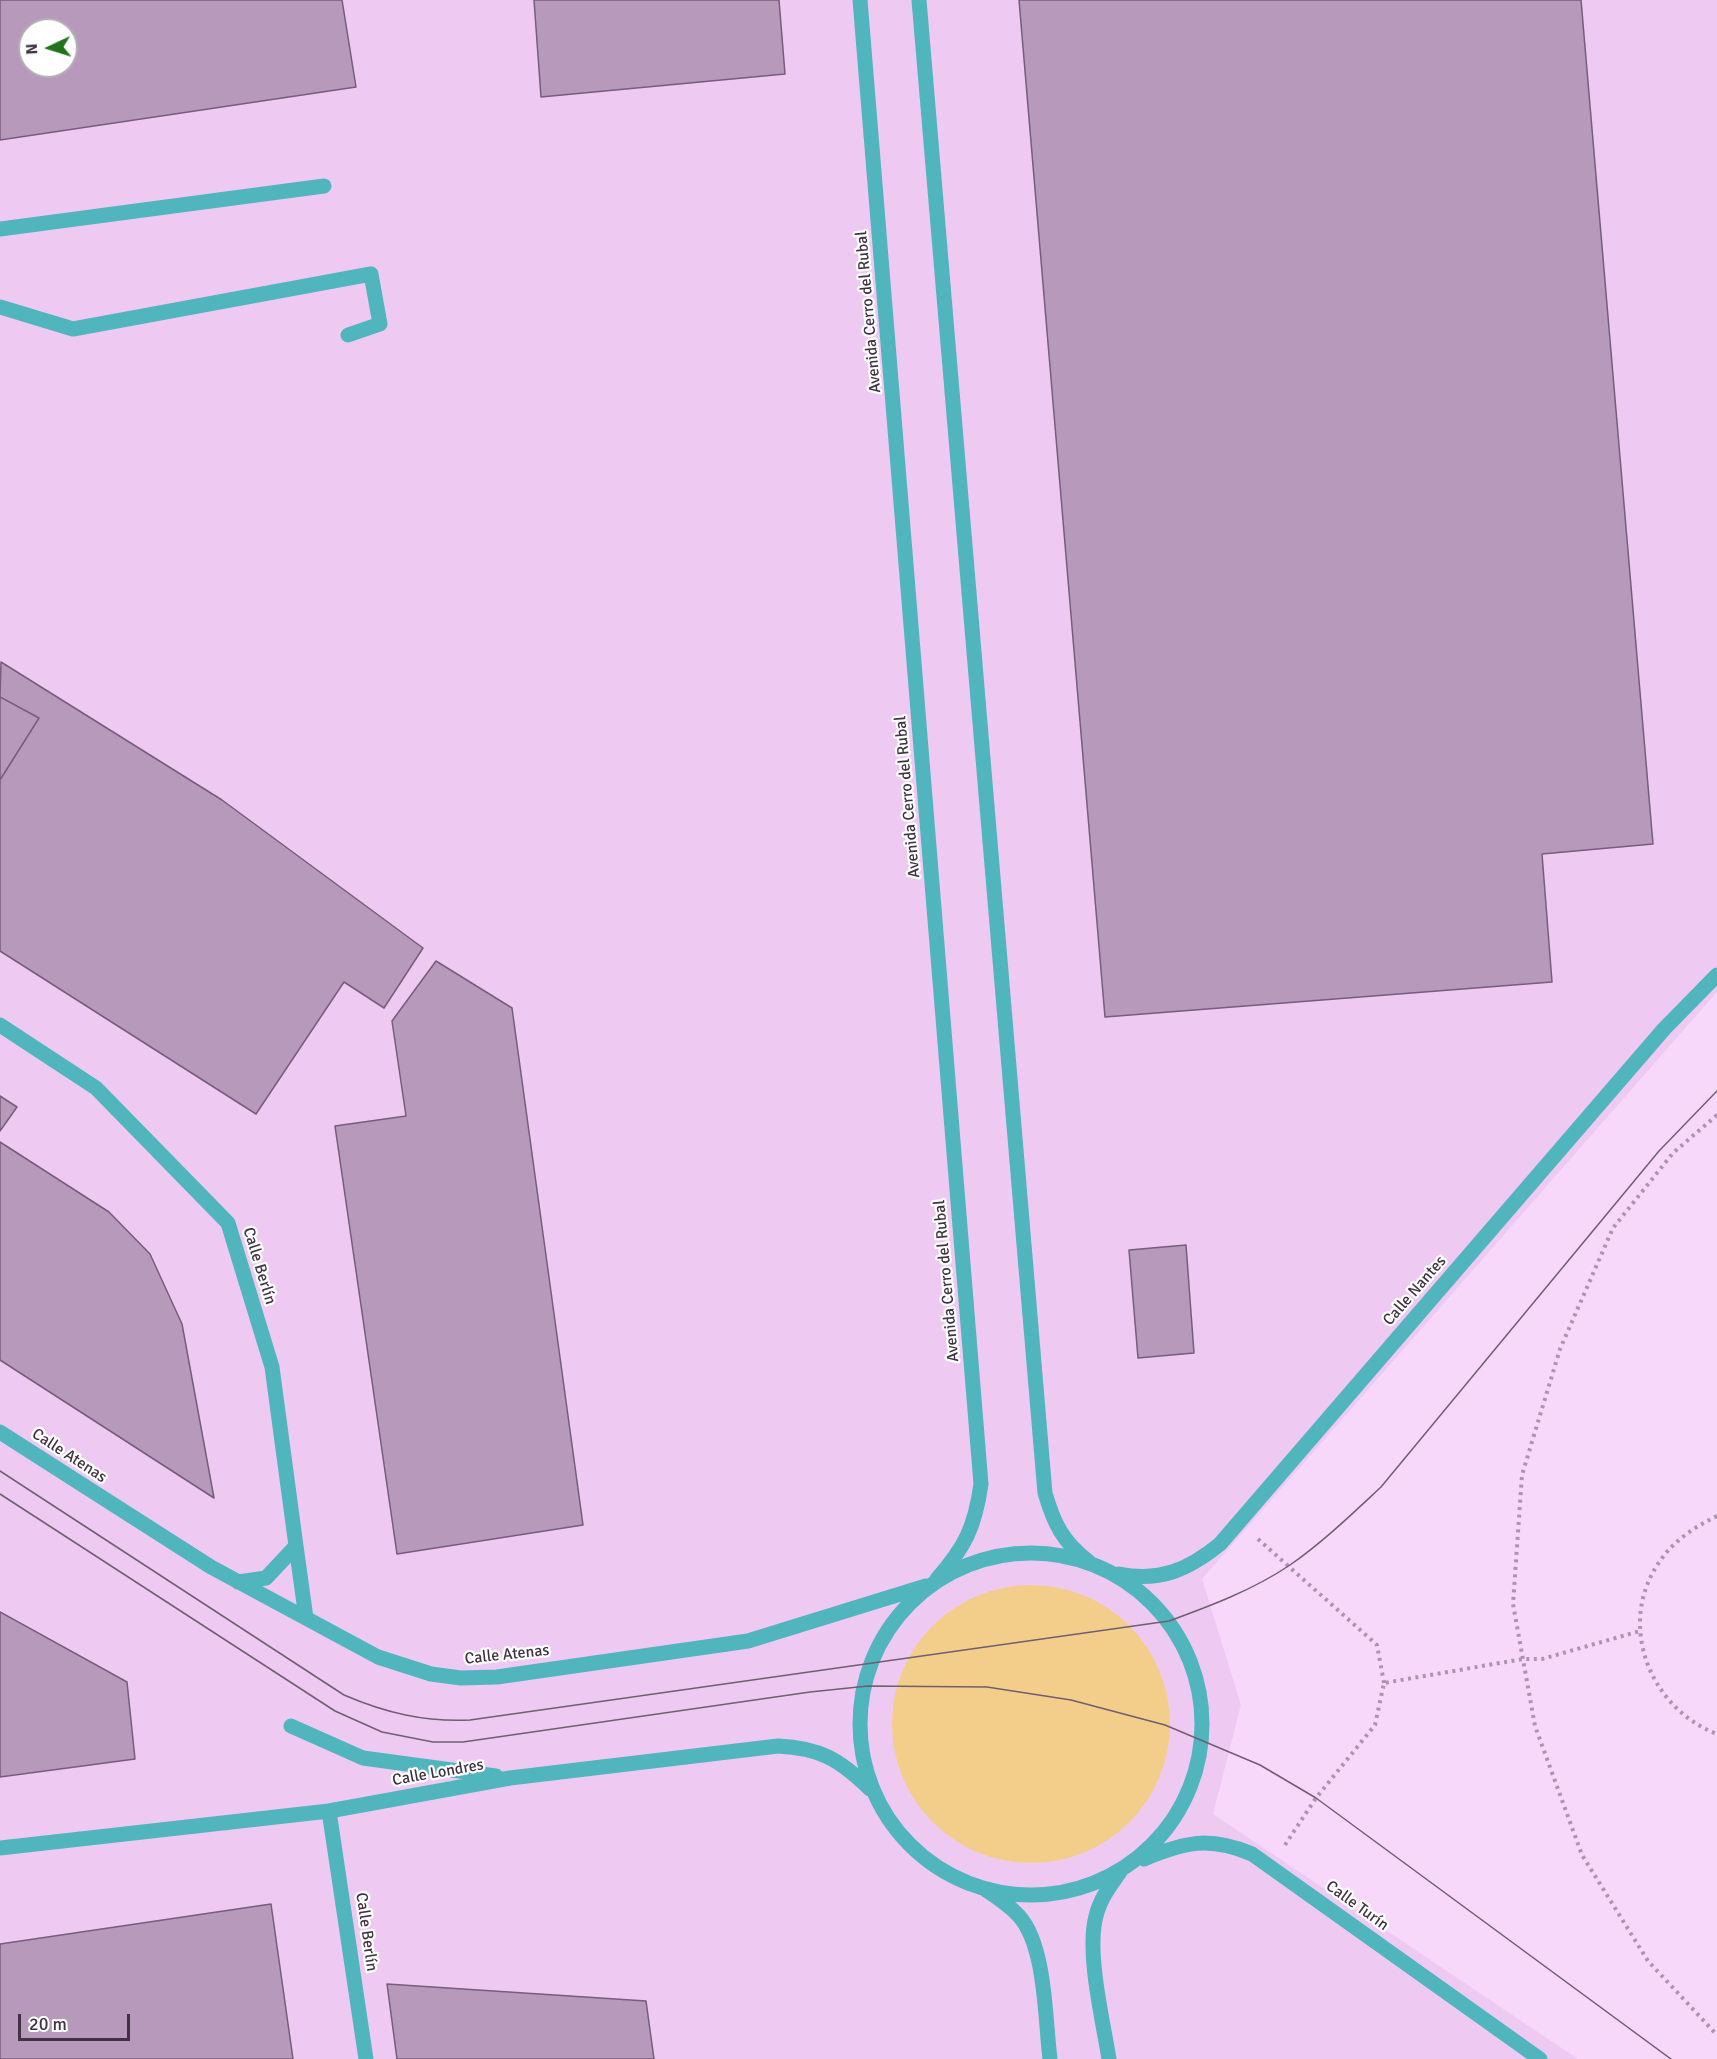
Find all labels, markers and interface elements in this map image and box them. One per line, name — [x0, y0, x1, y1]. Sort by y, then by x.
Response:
north arrow — [18, 18, 78, 78]
text: N — [22, 43, 42, 55]
street label: Avenida Cerro del Rubal — [852, 230, 886, 394]
street label: Avenida Cerro del Rubal — [891, 715, 925, 879]
street label: Avenida Cerro del Rubal — [930, 1199, 964, 1363]
street label: Calle Berlín — [238, 1225, 280, 1307]
street label: Calle Nantes — [1379, 1252, 1451, 1330]
street label: Calle Atenas — [28, 1425, 110, 1487]
street label: Calle Atenas — [464, 1641, 550, 1669]
street label: Calle Londres — [391, 1756, 485, 1790]
street label: Calle Turín — [1322, 1877, 1392, 1935]
street label: Calle Berlín — [351, 1891, 381, 1973]
scale bar — [21, 2002, 134, 2040]
text: 20 m — [29, 2013, 67, 2035]

